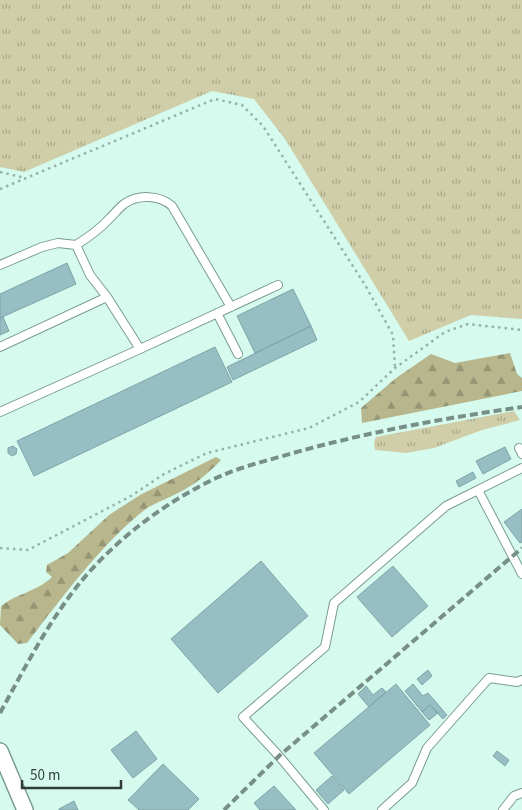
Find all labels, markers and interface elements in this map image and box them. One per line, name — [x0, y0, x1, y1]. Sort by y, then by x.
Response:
scale bar — [22, 758, 121, 790]
text: 50 m — [30, 765, 60, 786]

